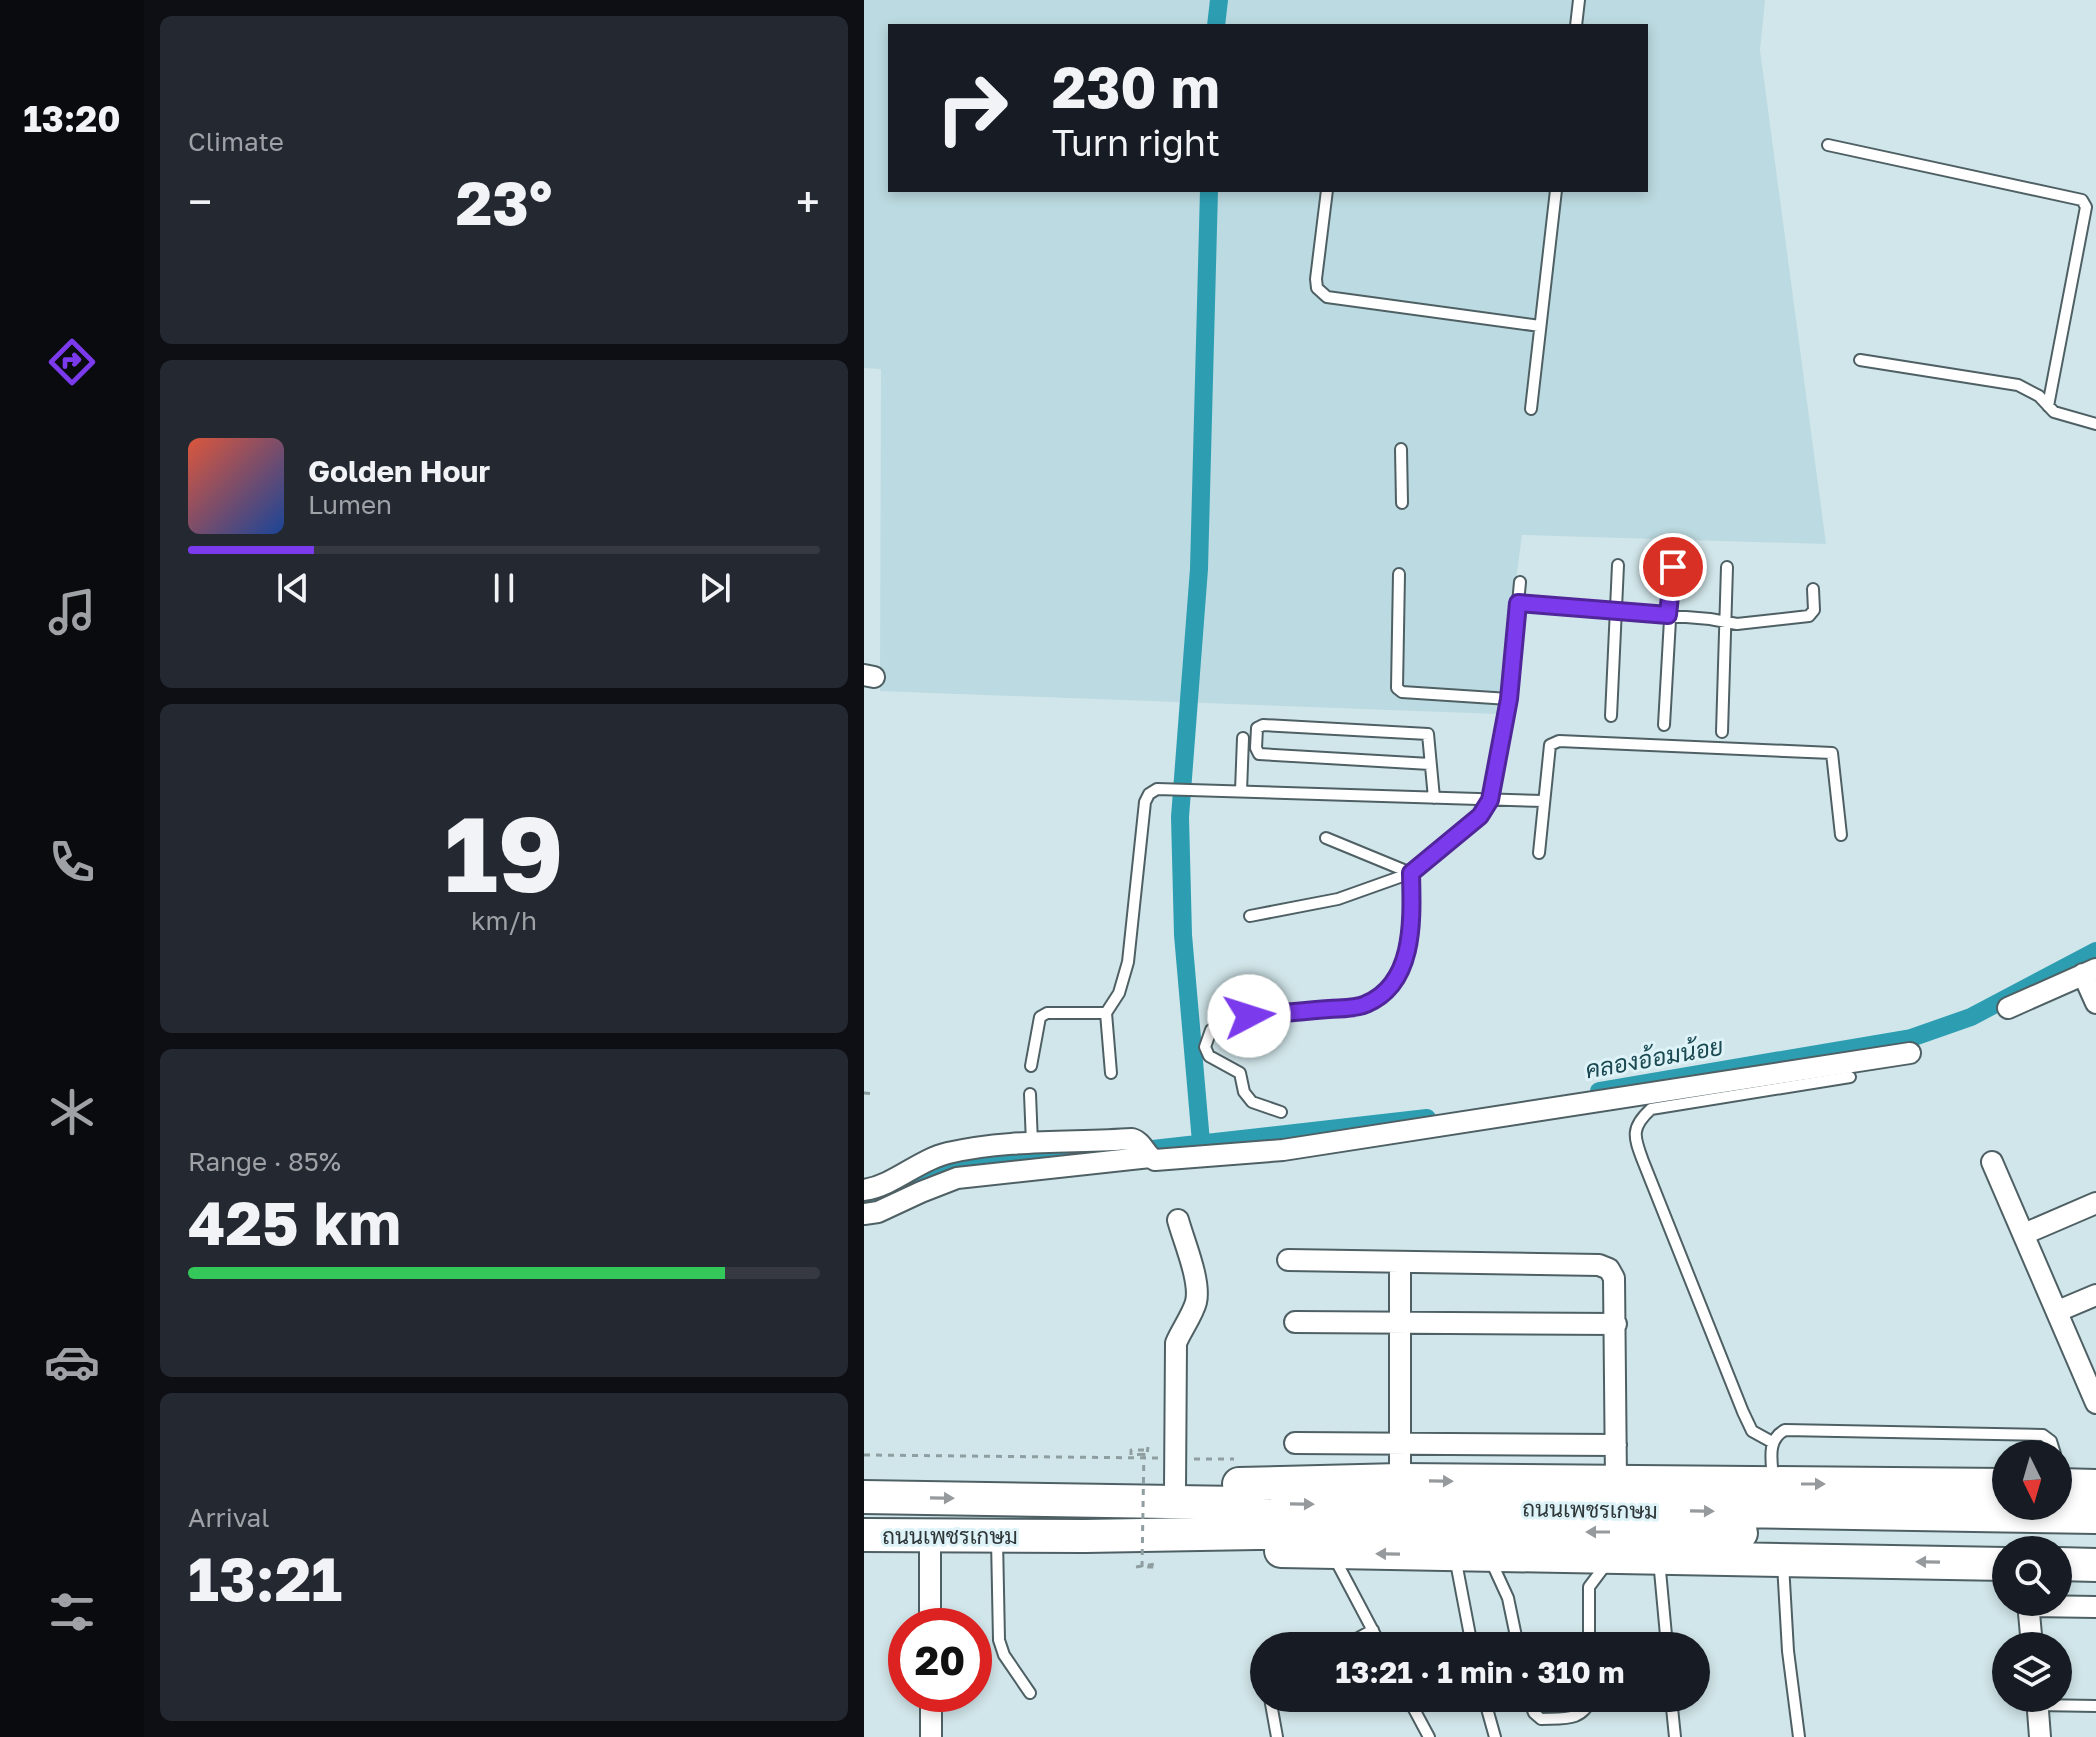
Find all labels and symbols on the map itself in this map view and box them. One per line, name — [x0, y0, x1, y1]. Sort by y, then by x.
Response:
pin — [1639, 533, 1707, 601]
position arrow — [1207, 974, 1291, 1058]
water label: คลองอ้อมน้อย — [1583, 1031, 1725, 1083]
north arrow — [1992, 1440, 2072, 1520]
one-way arrow — [1429, 1474, 1454, 1487]
one-way arrow — [1801, 1478, 1826, 1490]
one-way arrow — [930, 1492, 955, 1504]
street label: ถนนเพชรเกษม — [1522, 1494, 1658, 1524]
one-way arrow — [1290, 1498, 1315, 1511]
one-way arrow — [1690, 1504, 1715, 1517]
street label: ถนนเพชรเกษม — [882, 1522, 1018, 1549]
one-way arrow — [1585, 1526, 1610, 1538]
one-way arrow — [1375, 1548, 1400, 1561]
one-way arrow — [1915, 1556, 1940, 1569]
speed limit sign: 20 — [888, 1608, 992, 1712]

